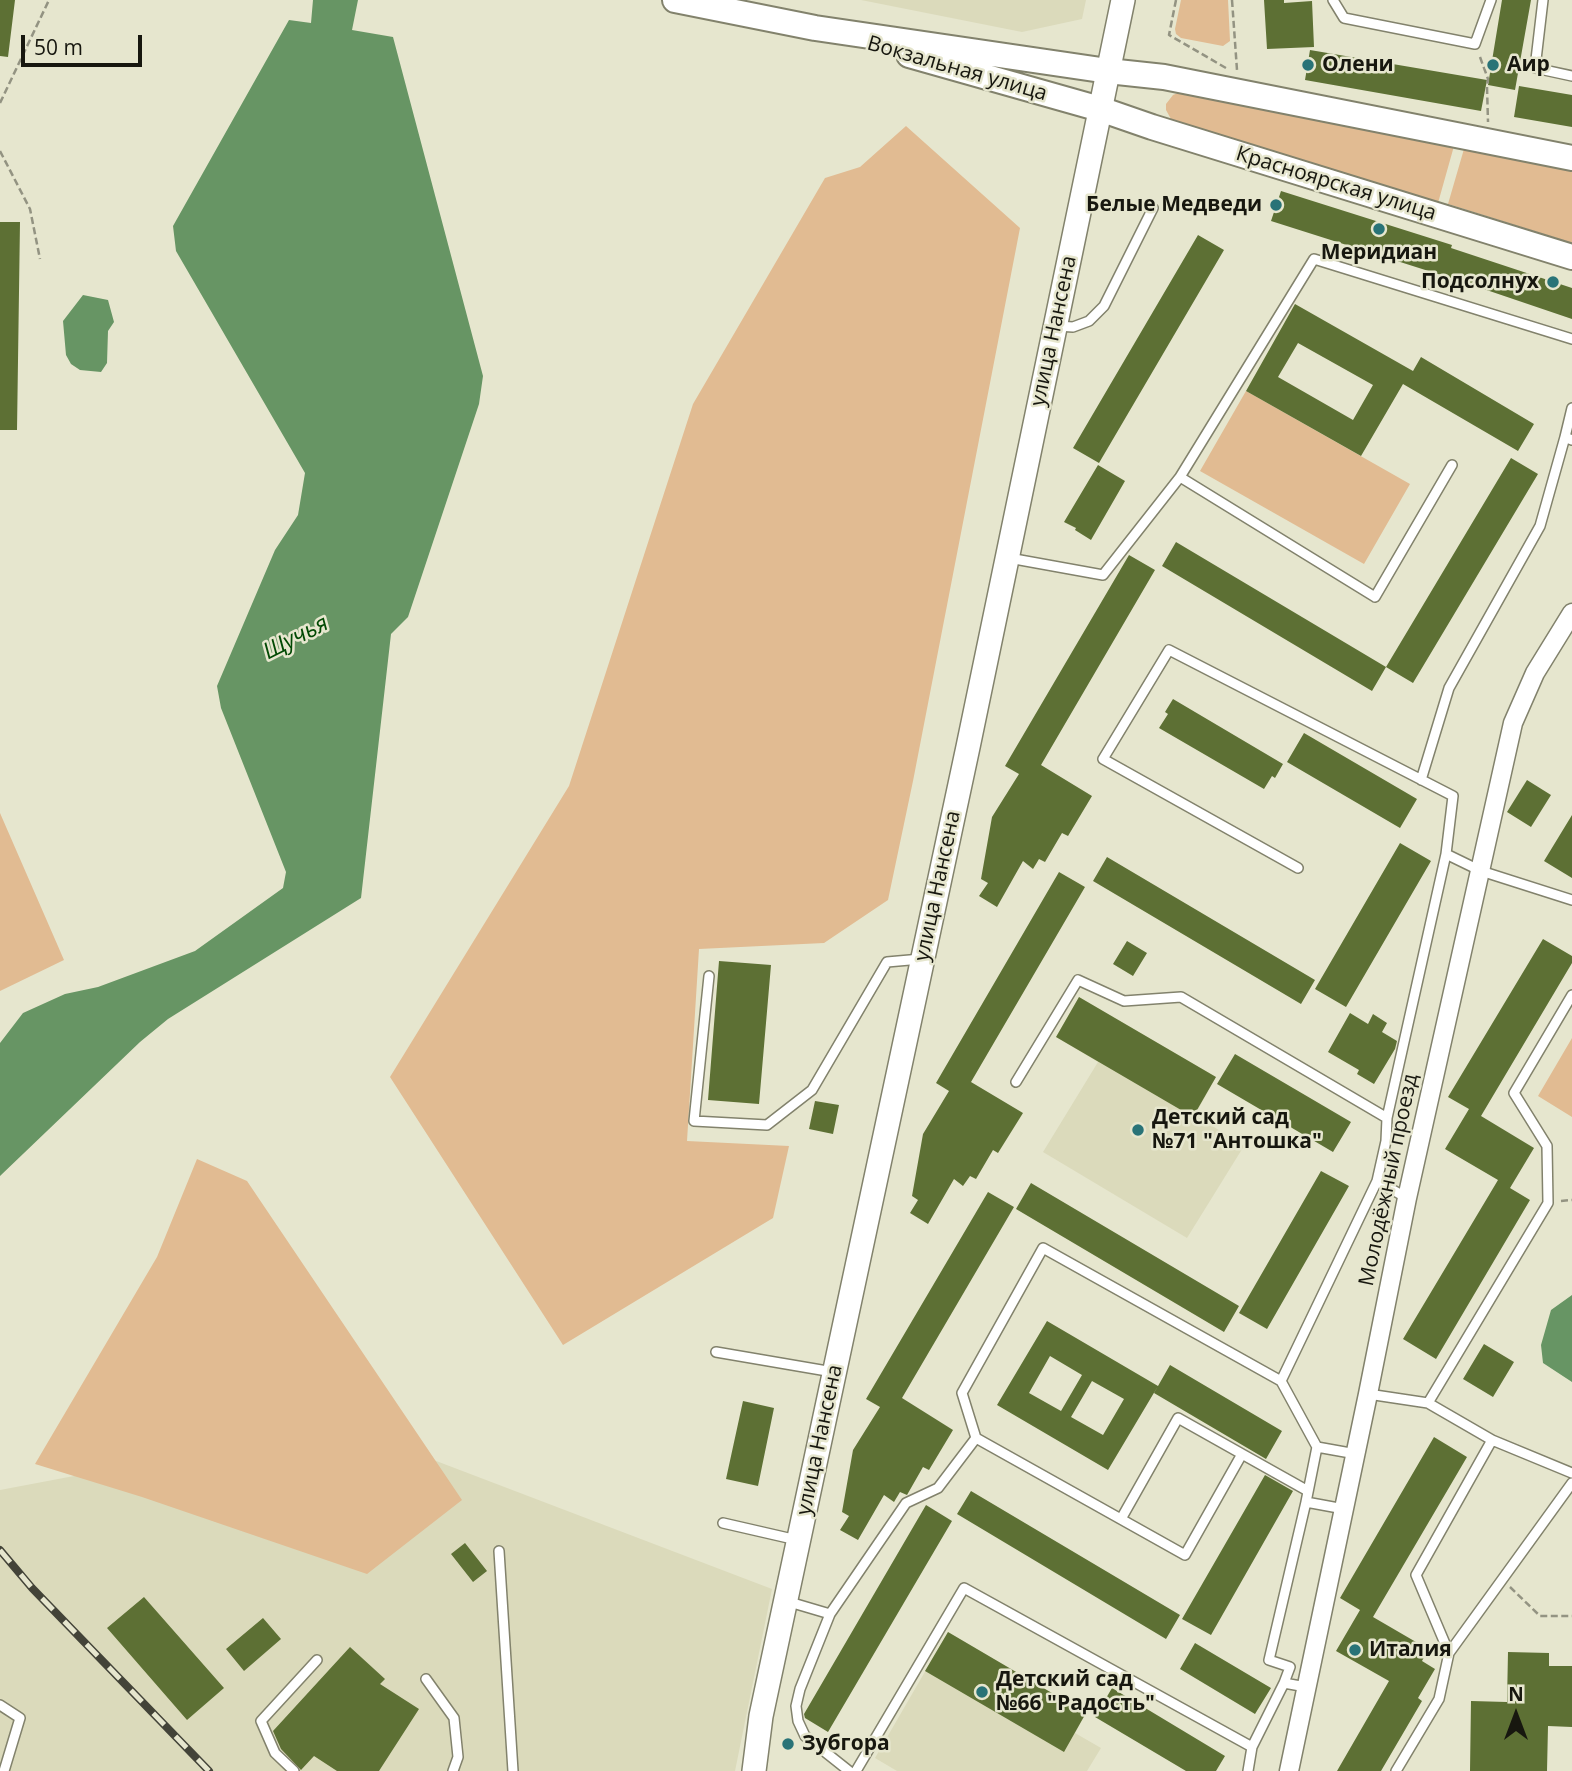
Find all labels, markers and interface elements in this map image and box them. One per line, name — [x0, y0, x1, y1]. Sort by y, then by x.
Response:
scale bar — [24, 21, 145, 65]
street label: Вокзальная улица — [864, 31, 1050, 107]
text: 50 m — [34, 33, 83, 61]
place label: Олени — [1322, 52, 1394, 78]
place label: Аир — [1507, 52, 1550, 78]
marker: Олени — [1300, 57, 1316, 73]
marker: Аир — [1485, 57, 1501, 73]
street label: Красноярская улица — [1233, 142, 1439, 226]
place label: Белые Медведи — [1086, 192, 1262, 218]
marker: Белые Медведи — [1268, 197, 1284, 213]
marker: Меридиан — [1371, 221, 1387, 237]
place label: Меридиан — [1321, 240, 1437, 266]
street label: улица Нансена — [1026, 253, 1082, 409]
place label: Подсолнух — [1421, 269, 1539, 295]
marker: Подсолнух — [1545, 274, 1561, 290]
water label: Щучья — [259, 610, 333, 666]
street label: улица Нансена — [910, 808, 966, 964]
street label: Молодёжный проезд — [1354, 1072, 1424, 1288]
place label: Детский сад №71 "Антошка" — [1152, 1105, 1322, 1155]
marker: Детский сад №71 "Антошка" — [1130, 1122, 1146, 1138]
street label: улица Нансена — [792, 1362, 848, 1518]
place label: Италия — [1369, 1637, 1452, 1663]
marker: Италия — [1347, 1642, 1363, 1658]
place label: Детский сад №66 "Радость" — [996, 1667, 1155, 1717]
north arrow — [1481, 1680, 1551, 1750]
text: N — [1508, 1681, 1524, 1707]
marker: Детский сад №66 "Радость" — [974, 1684, 990, 1700]
place label: Зубгора — [802, 1731, 890, 1757]
marker: Зубгора — [780, 1736, 796, 1752]

